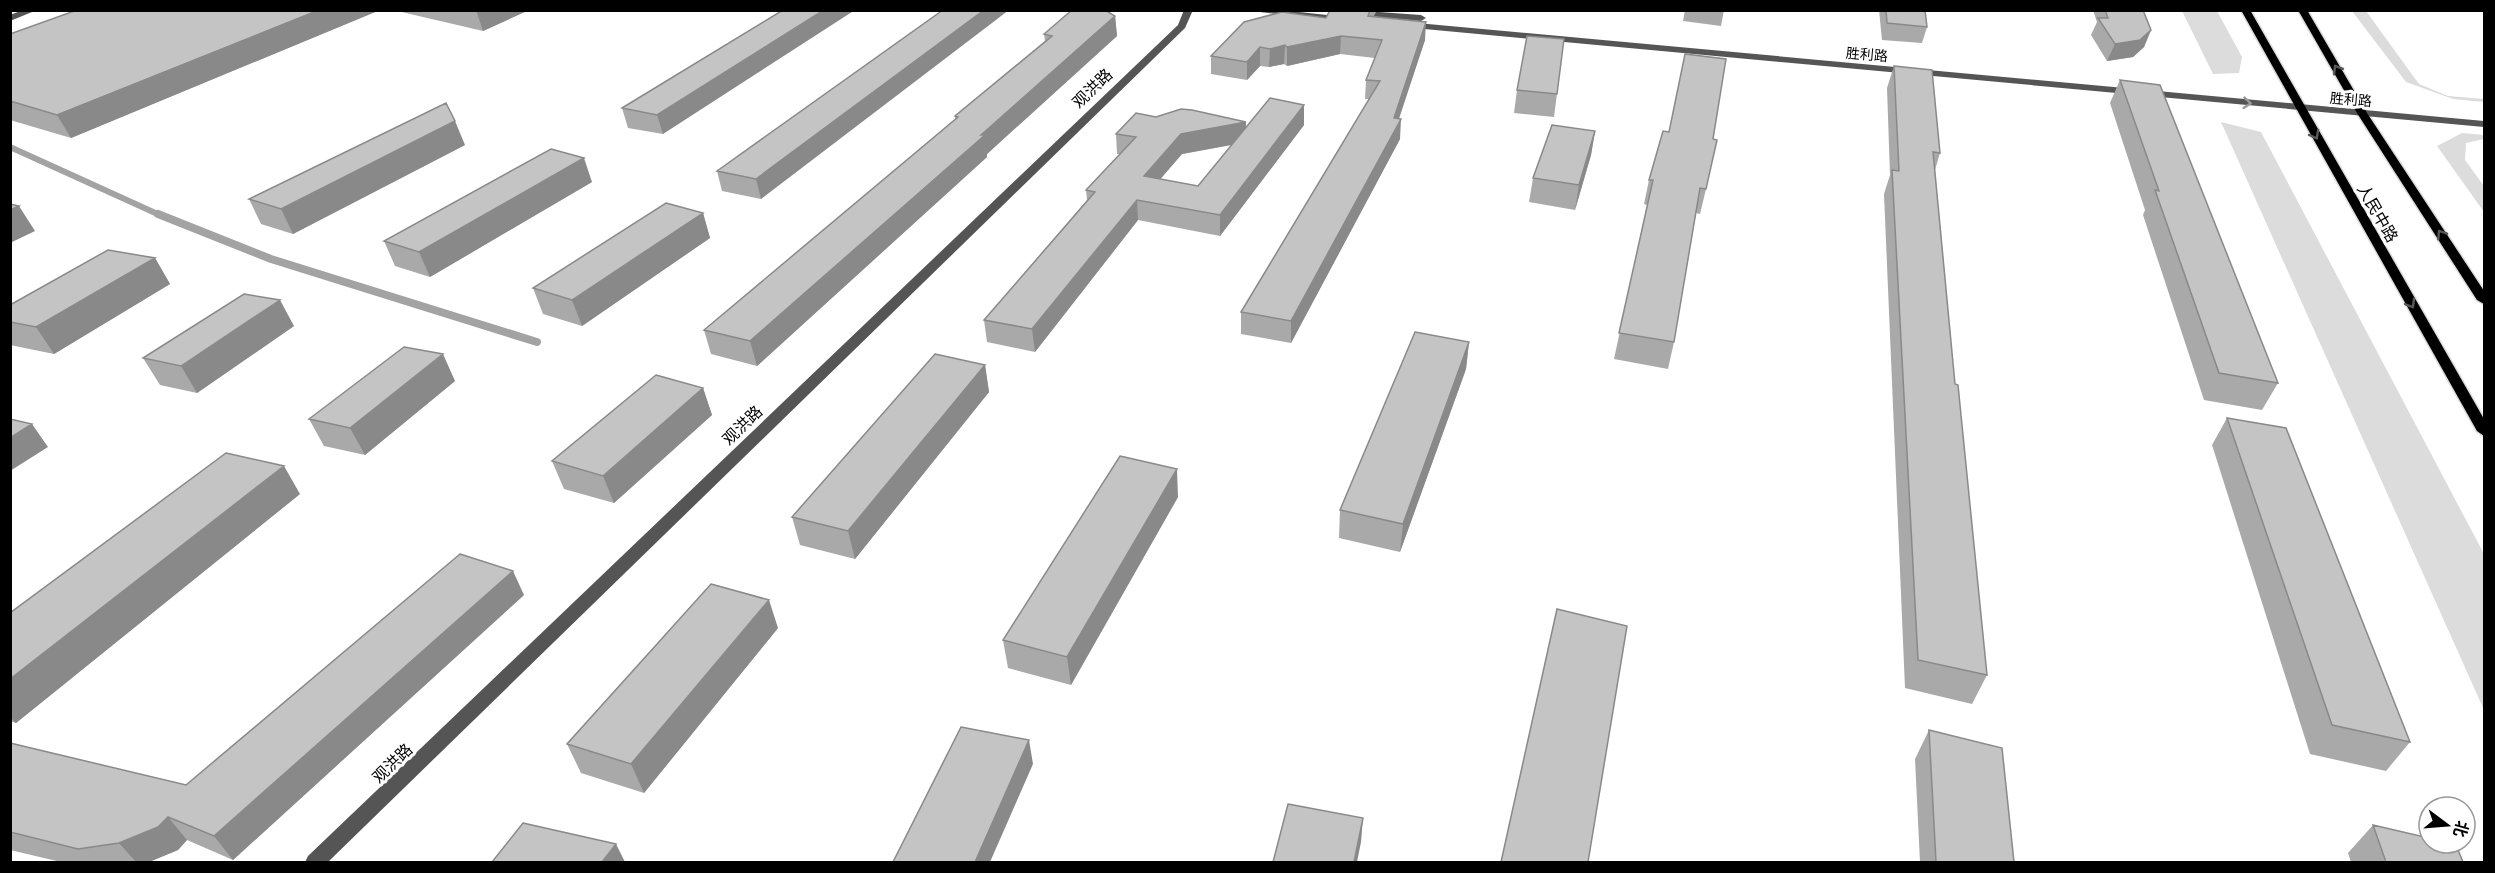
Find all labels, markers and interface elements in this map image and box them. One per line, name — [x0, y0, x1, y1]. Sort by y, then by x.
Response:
street label: 胜利路 — [1845, 42, 1889, 66]
street label: 观洪路 — [1066, 63, 1118, 113]
one-way arrow — [2332, 65, 2344, 75]
street label: 胜利路 — [2329, 87, 2373, 111]
one-way arrow — [2242, 96, 2251, 109]
one-way arrow — [2308, 129, 2319, 139]
street label: 人民中路 — [2352, 179, 2404, 247]
one-way arrow — [2437, 230, 2448, 241]
one-way arrow — [2404, 298, 2416, 308]
street label: 观洪路 — [716, 400, 768, 450]
street label: 观洪路 — [366, 738, 418, 788]
north arrow — [2417, 795, 2477, 855]
text: 北 — [2448, 818, 2475, 840]

